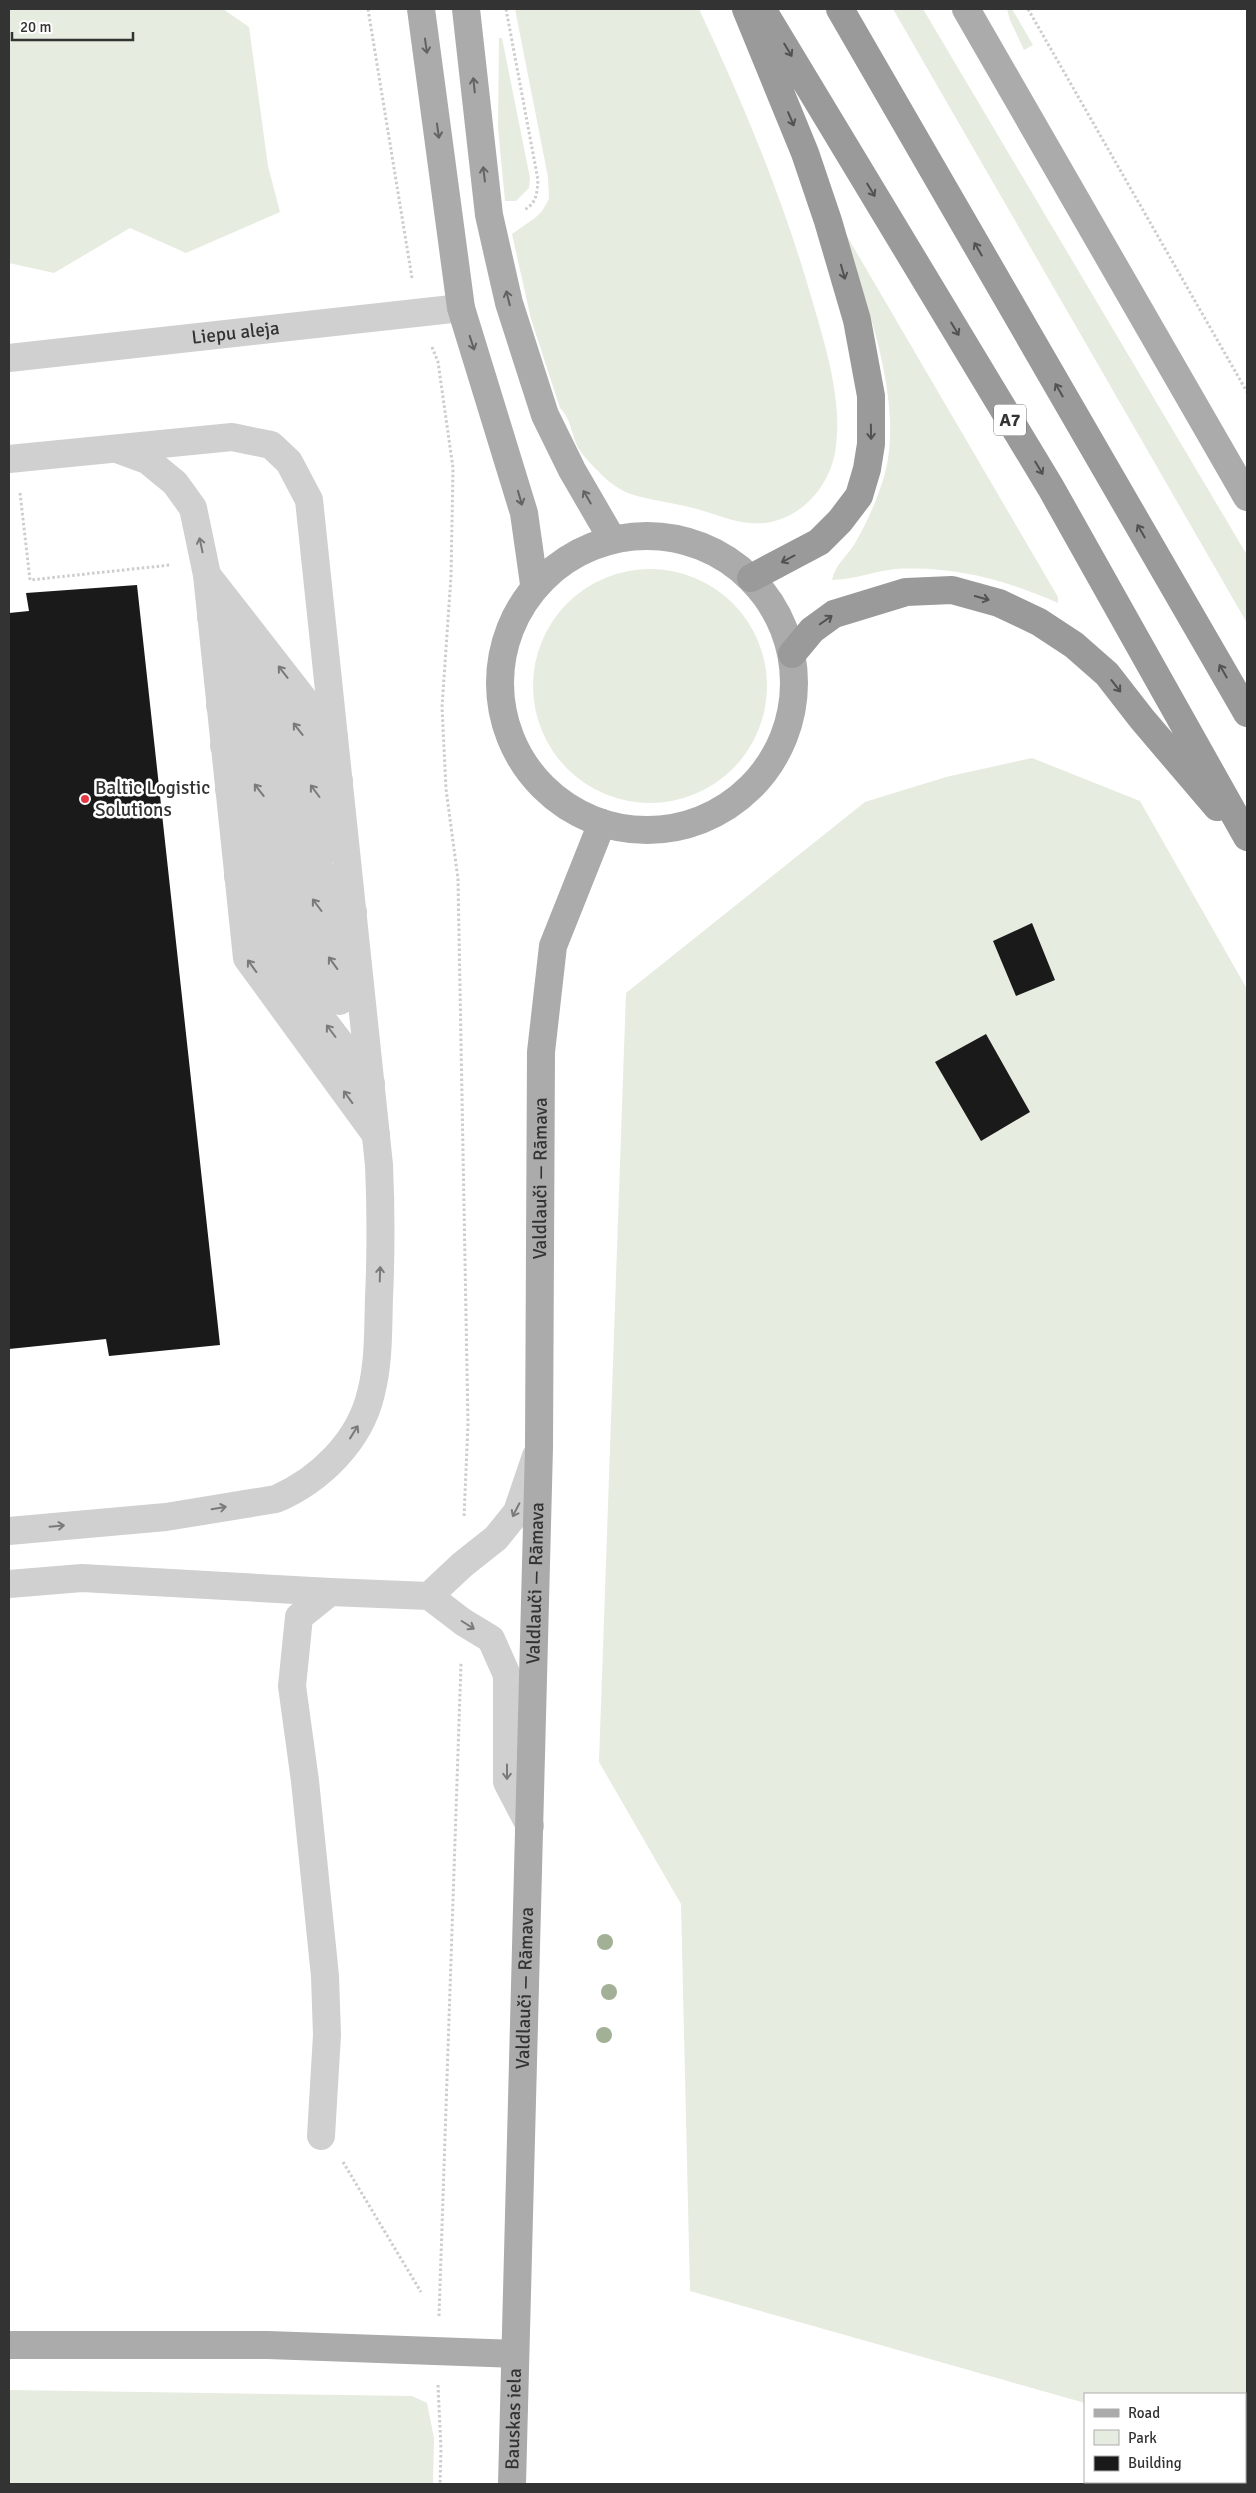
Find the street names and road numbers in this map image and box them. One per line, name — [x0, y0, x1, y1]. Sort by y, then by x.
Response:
street label: Liepu aleja — [190, 316, 281, 350]
road number: A7 — [994, 404, 1026, 436]
street label: Valdlauči — Rāmava — [528, 1097, 553, 1260]
street label: Valdlauči — Rāmava — [521, 1502, 550, 1665]
street label: Valdlauči — Rāmava — [511, 1907, 539, 2070]
street label: Bauskas iela — [500, 2368, 527, 2470]

